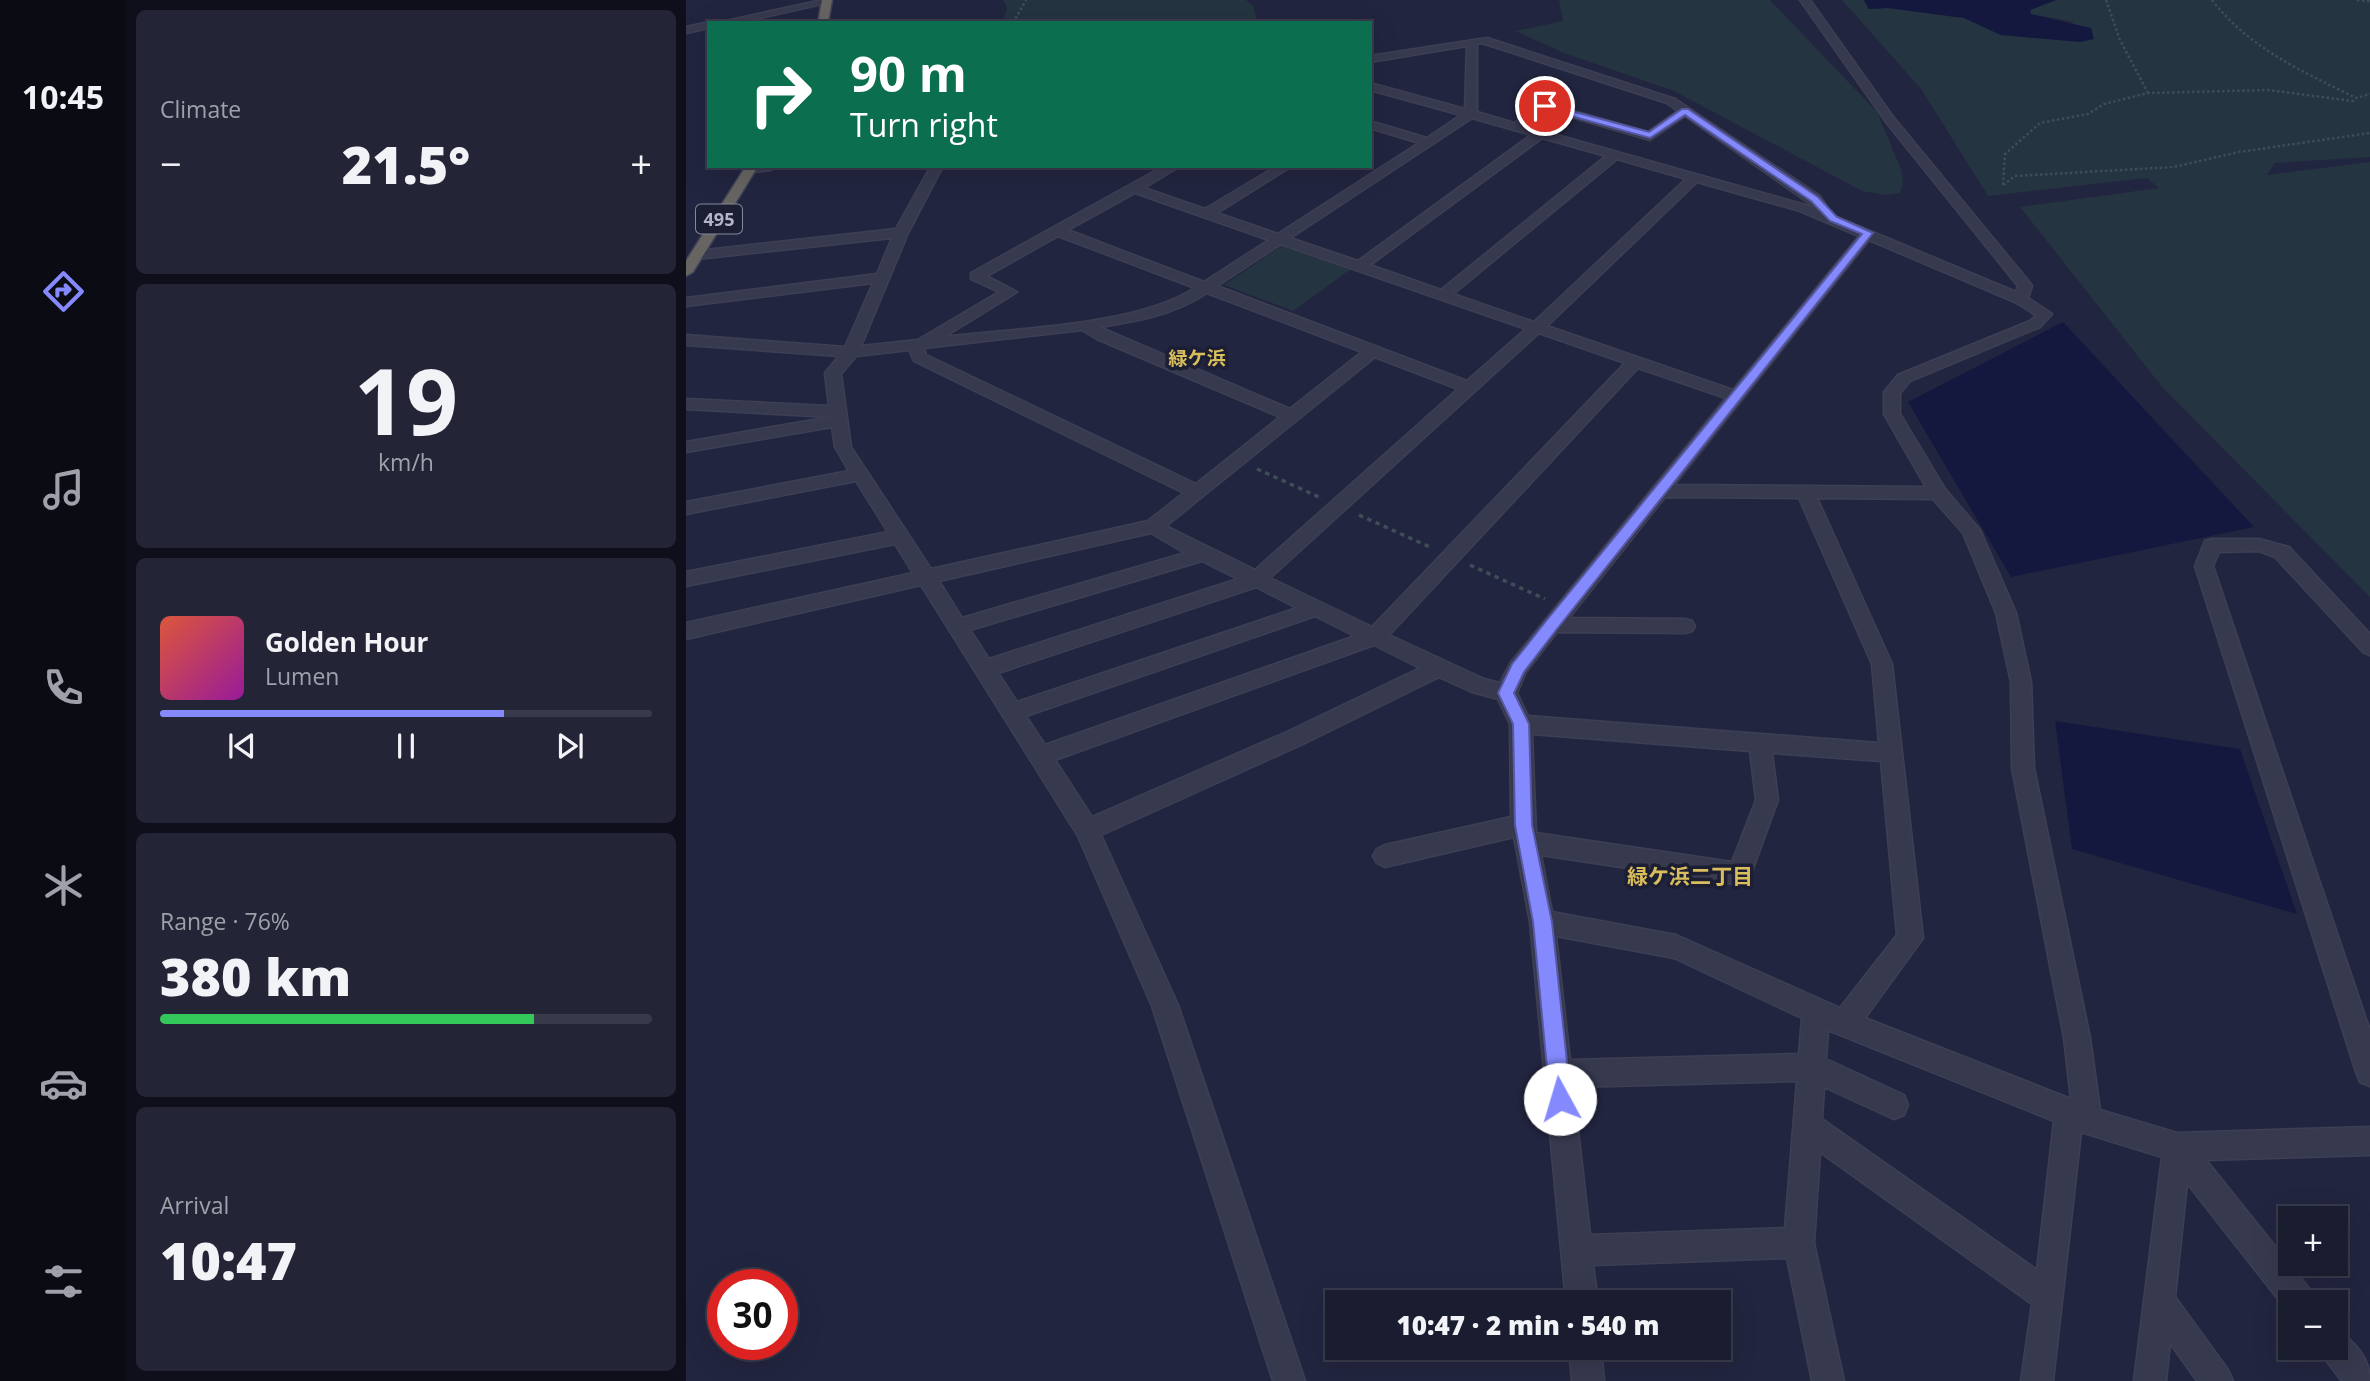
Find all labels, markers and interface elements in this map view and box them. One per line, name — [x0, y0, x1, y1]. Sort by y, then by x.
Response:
text: 90 m — [850, 40, 967, 106]
icon: right — [735, 49, 826, 140]
text: 10:45 — [22, 75, 104, 118]
pin — [1515, 76, 1575, 136]
icon: arrive — [1526, 87, 1564, 125]
text: Climate — [160, 93, 241, 125]
text: Turn right — [850, 103, 998, 146]
text: 21.5° — [342, 128, 470, 199]
text: − — [160, 137, 182, 189]
text: + — [630, 137, 652, 189]
road number: 495 — [696, 204, 742, 233]
icon: directions — [39, 267, 88, 316]
text: 19 — [354, 338, 458, 462]
district label: 緑ケ浜 — [1168, 345, 1226, 371]
text: km/h — [378, 446, 434, 478]
icon: music — [39, 465, 88, 514]
text: Golden Hour — [265, 624, 428, 660]
text: Lumen — [265, 660, 339, 692]
icon: phone — [39, 663, 88, 712]
icon: previous — [223, 727, 261, 765]
icon: pause — [387, 727, 425, 765]
icon: next — [551, 727, 589, 765]
icon: climate — [39, 861, 88, 910]
district label: 緑ケ浜二丁目 — [1627, 862, 1753, 890]
text: Range · 76% — [160, 905, 290, 937]
text: 380 km — [160, 940, 351, 1011]
icon: car — [39, 1059, 88, 1108]
position arrow — [1523, 1062, 1597, 1136]
text: Arrival — [160, 1189, 229, 1221]
map controls — [2278, 1206, 2348, 1360]
button: + — [2278, 1206, 2348, 1276]
text: 10:47 — [160, 1224, 297, 1295]
icon: filters — [39, 1257, 88, 1306]
speed limit sign: 30 — [707, 1269, 798, 1360]
button: − — [2278, 1290, 2348, 1360]
text: 10:47 · 2 min · 540 m — [1397, 1307, 1659, 1343]

